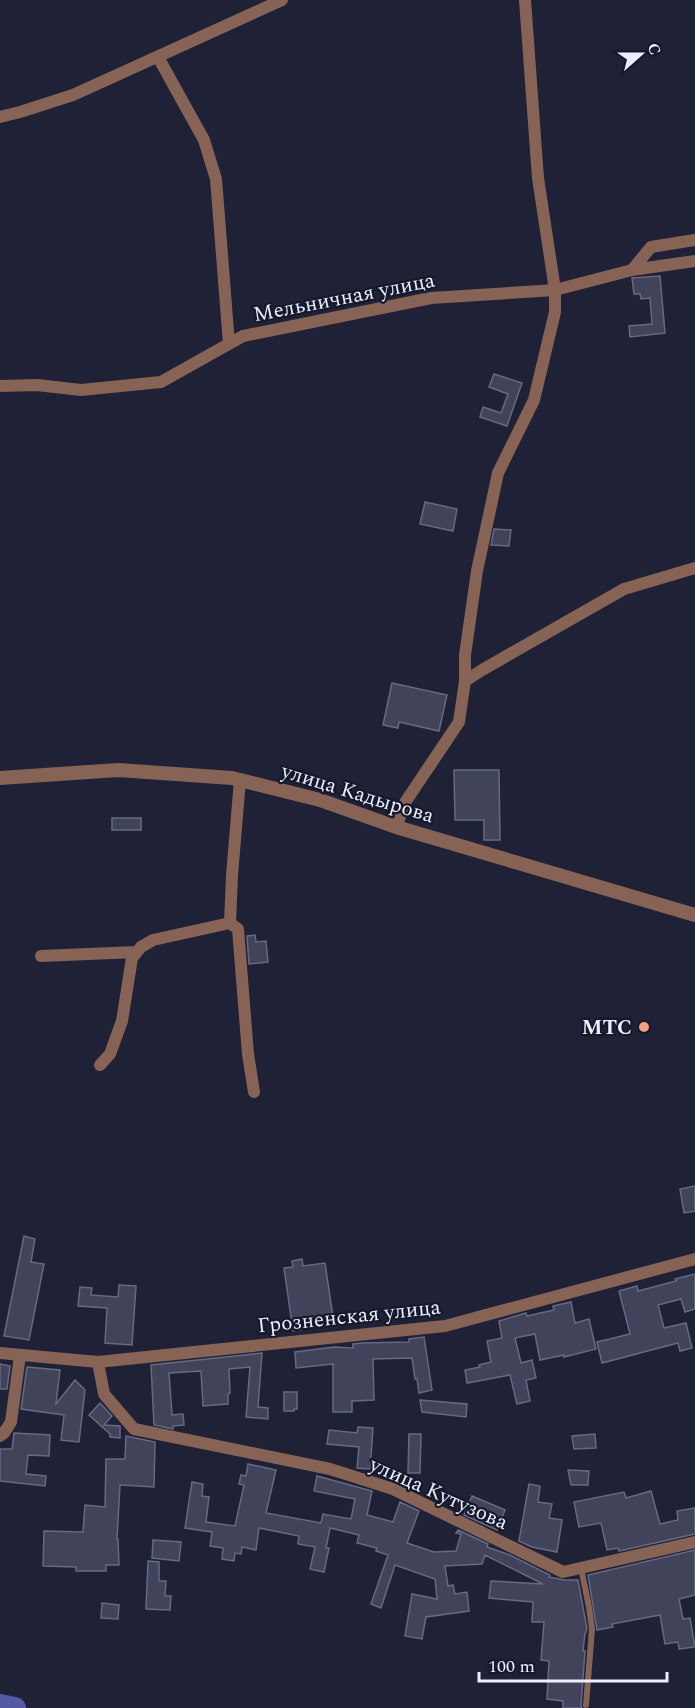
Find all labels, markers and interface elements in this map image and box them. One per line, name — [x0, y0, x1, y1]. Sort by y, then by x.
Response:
north arrow — [611, 24, 671, 84]
text: С — [641, 39, 667, 59]
street label: Мельничная улица — [251, 265, 438, 331]
street label: улица Кадырова — [276, 755, 439, 833]
place label: МТС — [582, 1012, 632, 1044]
marker: МТС — [637, 1020, 651, 1034]
street label: Грозненская улица — [256, 1291, 443, 1343]
street label: улица Кутузова — [363, 1449, 514, 1539]
scale bar — [479, 1645, 666, 1683]
text: 100 m — [488, 1653, 535, 1680]

